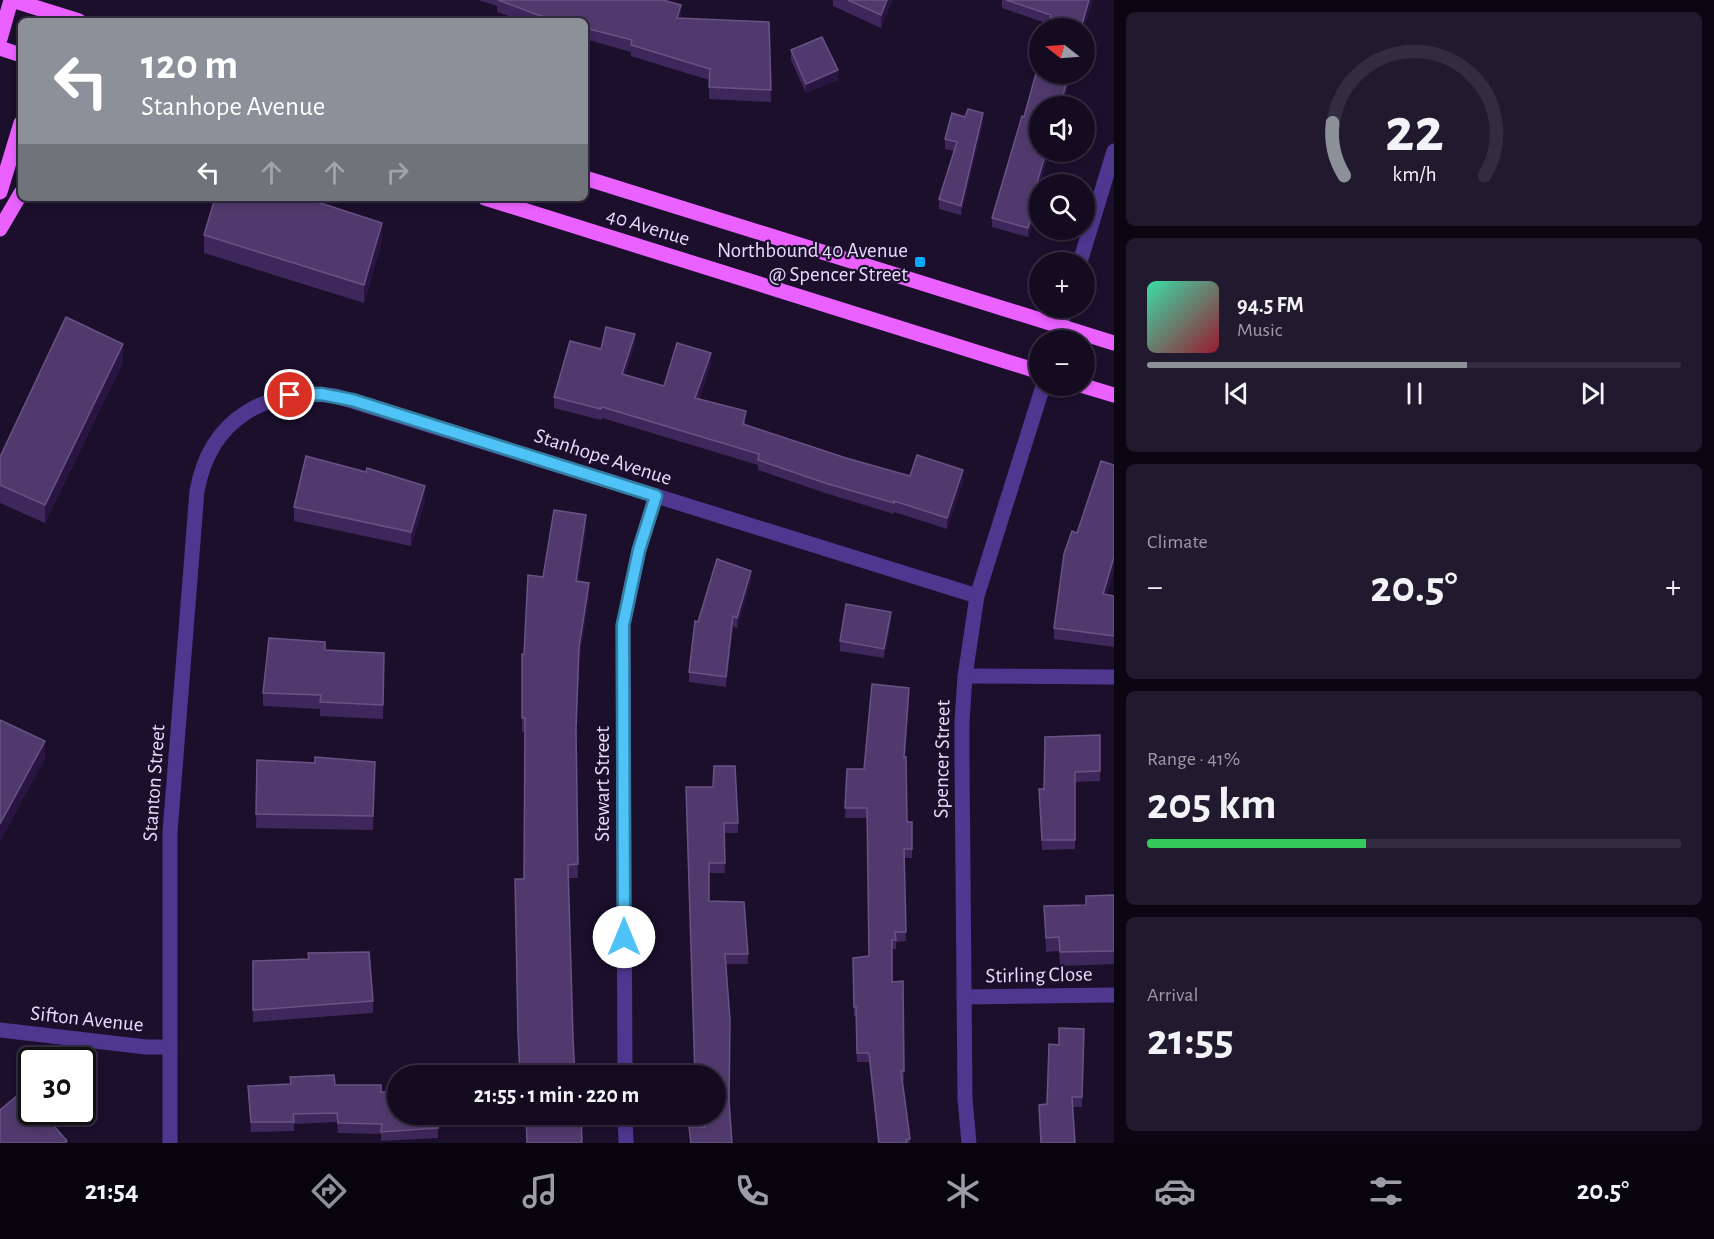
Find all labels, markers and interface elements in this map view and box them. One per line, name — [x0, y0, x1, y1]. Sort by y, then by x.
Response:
north arrow — [1029, 18, 1095, 84]
map controls — [1029, 18, 1095, 396]
icon: left — [42, 42, 120, 120]
text: 120 m — [141, 44, 238, 86]
text: Stanhope Avenue — [141, 93, 325, 120]
button: sound — [1029, 96, 1095, 162]
text: 22 — [1385, 100, 1443, 162]
icon: left — [192, 156, 225, 189]
icon: ahead — [255, 156, 288, 189]
icon: ahead — [318, 156, 351, 189]
icon: right — [381, 156, 414, 189]
text: km/h — [1392, 164, 1436, 185]
button: search — [1029, 174, 1095, 240]
street label: 40 Avenue — [604, 204, 692, 250]
place label: Northbound 40 Avenue @ Spencer Street — [717, 240, 908, 285]
button: + — [1029, 252, 1095, 318]
marker: Northbound 40 Avenue @ Spencer Street — [913, 255, 927, 269]
text: 94.5 FM — [1237, 294, 1304, 316]
text: Music — [1237, 320, 1283, 340]
button: − — [1029, 330, 1095, 396]
pin — [264, 369, 315, 420]
icon: previous — [1220, 377, 1253, 410]
icon: pause — [1398, 377, 1431, 410]
icon: next — [1576, 377, 1609, 410]
icon: arrive — [273, 378, 306, 411]
street label: Stanhope Avenue — [532, 425, 674, 489]
text: Climate — [1147, 532, 1208, 552]
text: 20.5° — [1370, 565, 1458, 610]
text: − — [1147, 571, 1163, 604]
text: + — [1665, 571, 1681, 604]
street label: Spencer Street — [930, 699, 954, 818]
street label: Stanton Street — [139, 724, 169, 842]
street label: Stewart Street — [592, 726, 613, 842]
text: Range · 41% — [1147, 749, 1240, 769]
text: 205 km — [1147, 782, 1276, 827]
position arrow — [592, 905, 656, 969]
street label: Stirling Close — [985, 964, 1093, 986]
text: Arrival — [1147, 985, 1198, 1005]
street label: Sifton Avenue — [29, 1003, 145, 1035]
text: 21:55 — [1147, 1018, 1234, 1063]
speed limit sign: 30 — [18, 1047, 96, 1125]
text: 21:55 · 1 min · 220 m — [474, 1084, 639, 1106]
icon: directions — [308, 1170, 350, 1212]
icon: music — [519, 1170, 561, 1212]
icon: phone — [731, 1170, 773, 1212]
icon: climate — [942, 1170, 984, 1212]
icon: car — [1154, 1170, 1196, 1212]
icon: filters — [1365, 1170, 1407, 1212]
text: 21:54 — [85, 1177, 139, 1204]
text: 20.5° — [1577, 1177, 1629, 1204]

